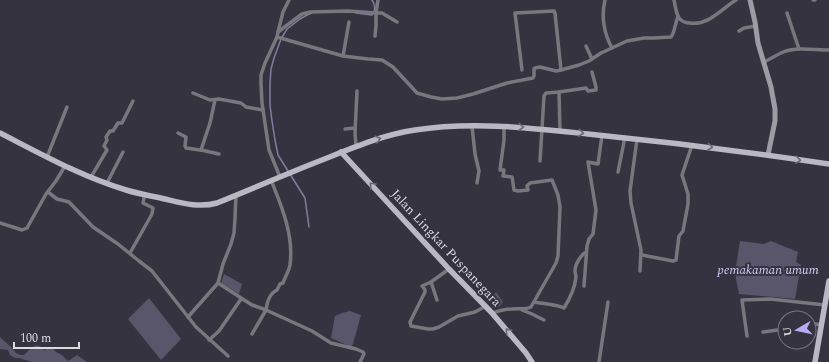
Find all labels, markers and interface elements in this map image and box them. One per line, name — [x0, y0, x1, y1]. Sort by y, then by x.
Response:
one-way arrow — [518, 123, 524, 132]
one-way arrow — [577, 128, 584, 137]
one-way arrow — [374, 135, 381, 144]
one-way arrow — [707, 142, 713, 151]
one-way arrow — [795, 155, 801, 164]
one-way arrow — [369, 182, 377, 190]
street label: Jalan Lingkar Puspanegara — [386, 185, 506, 312]
park label: pemakaman umum — [716, 260, 819, 280]
north arrow — [777, 310, 817, 350]
scale bar — [14, 324, 79, 350]
text: U — [779, 326, 797, 337]
text: 100 m — [20, 329, 51, 348]
one-way arrow — [506, 329, 513, 336]

